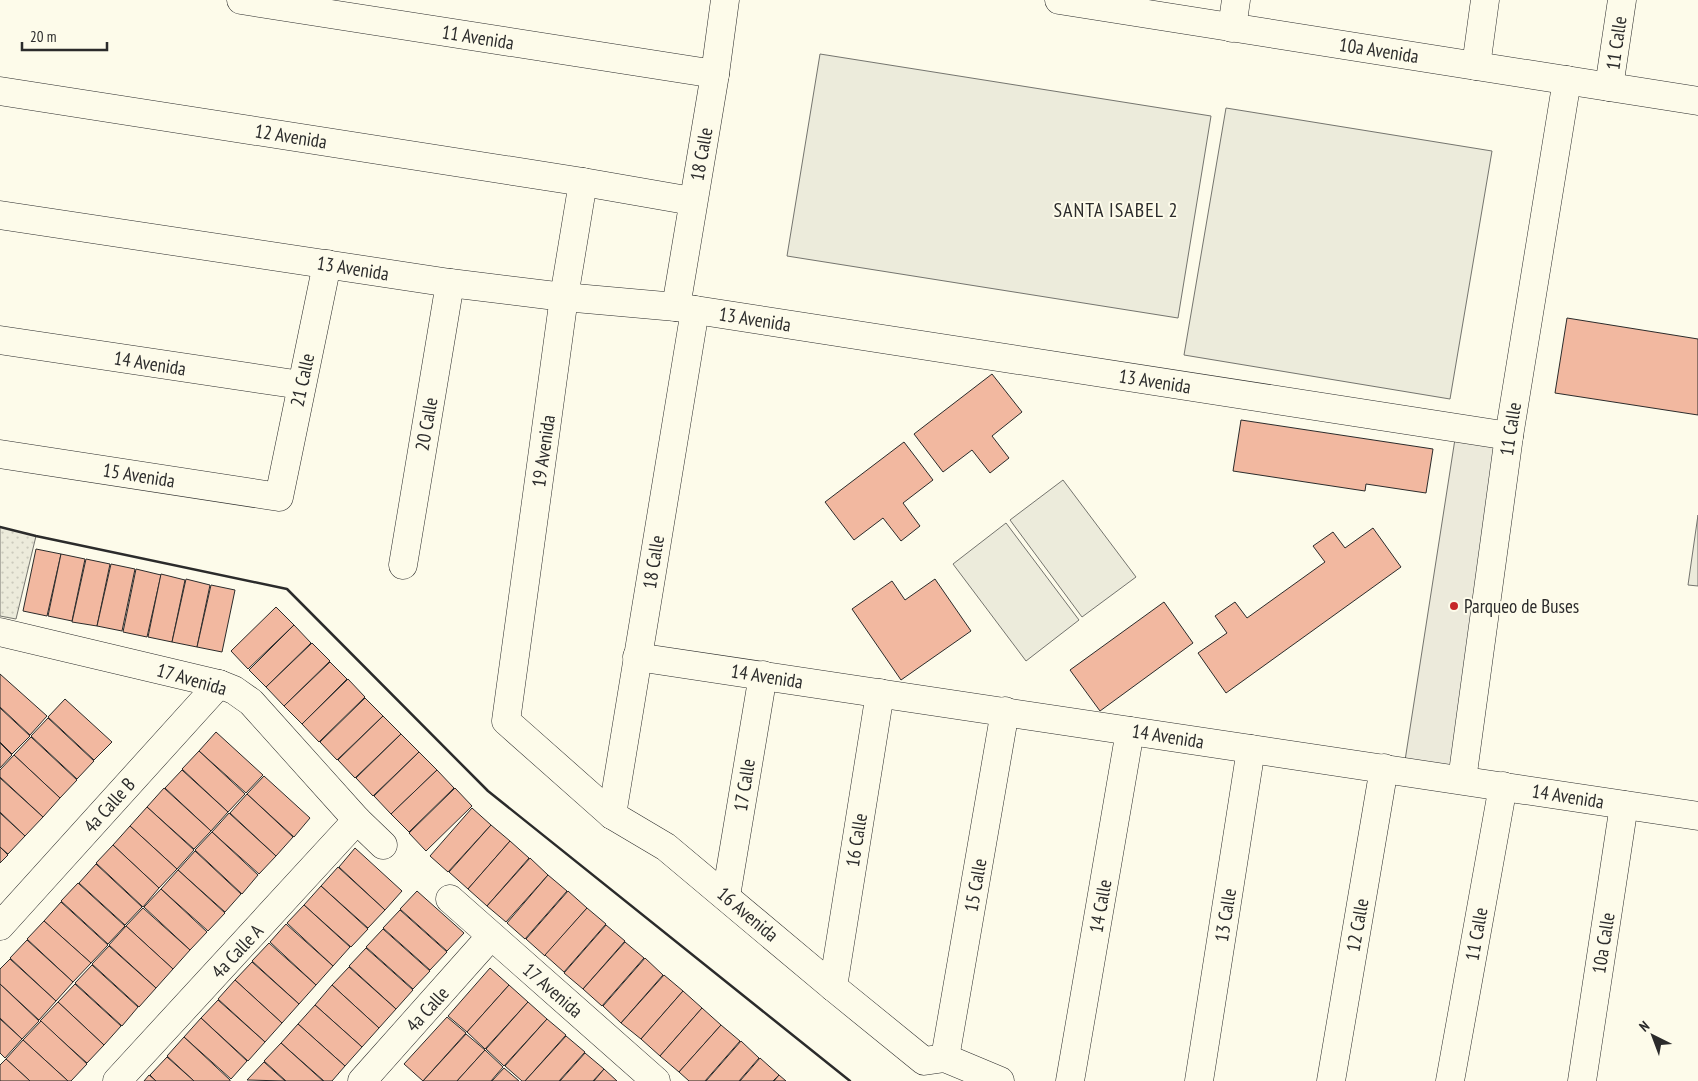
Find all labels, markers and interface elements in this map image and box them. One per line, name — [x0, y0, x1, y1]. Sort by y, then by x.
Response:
street label: 11 Calle — [1600, 15, 1632, 71]
street label: 11 Avenida — [440, 19, 516, 55]
scale bar — [22, 20, 108, 52]
text: 20 m — [30, 27, 56, 46]
street label: 10a Avenida — [1338, 32, 1420, 68]
street label: 12 Avenida — [253, 118, 329, 154]
street label: 18 Calle — [685, 125, 718, 183]
district label: SANTA ISABEL 2 — [1053, 197, 1179, 223]
street label: 13 Avenida — [315, 250, 391, 286]
street label: 13 Avenida — [717, 301, 793, 337]
street label: 14 Avenida — [112, 345, 188, 381]
street label: 21 Calle — [285, 351, 319, 409]
street label: 13 Avenida — [1117, 363, 1193, 399]
street label: 20 Calle — [410, 395, 443, 453]
street label: 11 Calle — [1494, 400, 1526, 457]
street label: 19 Avenida — [526, 413, 560, 489]
street label: 15 Avenida — [101, 457, 177, 493]
street label: 18 Calle — [637, 533, 669, 590]
place label: Parqueo de Buses — [1464, 594, 1579, 618]
marker: Parqueo de Buses — [1448, 600, 1460, 612]
street label: 17 Avenida — [154, 658, 230, 700]
street label: 14 Avenida — [729, 658, 805, 694]
street label: 14 Avenida — [1130, 718, 1206, 754]
street label: 17 Calle — [728, 757, 760, 813]
street label: 4a Calle B — [78, 772, 140, 838]
street label: 14 Avenida — [1530, 778, 1606, 814]
street label: 16 Calle — [840, 811, 872, 868]
street label: 15 Calle — [959, 856, 992, 914]
street label: 14 Calle — [1084, 877, 1117, 935]
street label: 16 Avenida — [713, 881, 783, 947]
street label: 13 Calle — [1209, 886, 1241, 943]
street label: 12 Calle — [1341, 896, 1374, 954]
street label: 11 Calle — [1460, 905, 1493, 963]
street label: 10a Calle — [1586, 911, 1620, 975]
street label: 4a Calle A — [206, 919, 268, 983]
street label: 17 Avenida — [518, 957, 588, 1023]
street label: 4a Calle — [400, 981, 454, 1037]
north arrow — [1628, 1011, 1678, 1061]
text: N — [1635, 1017, 1653, 1036]

